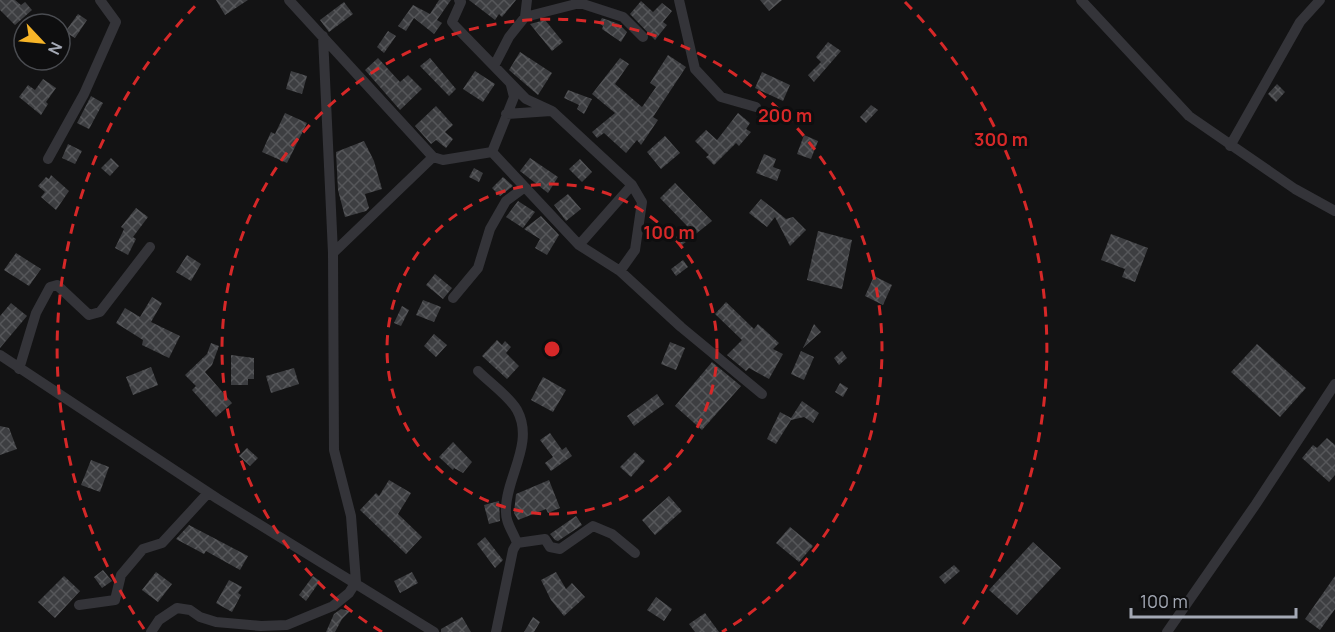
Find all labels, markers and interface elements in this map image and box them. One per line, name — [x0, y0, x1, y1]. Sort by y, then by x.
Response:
north arrow — [12, 12, 72, 72]
text: N — [43, 39, 68, 59]
text: 200 m — [758, 103, 812, 127]
text: 300 m — [974, 127, 1028, 151]
text: 100 m — [643, 220, 695, 244]
centre of rings — [542, 339, 562, 359]
scale bar — [1131, 581, 1296, 619]
text: 100 m — [1140, 589, 1188, 613]

